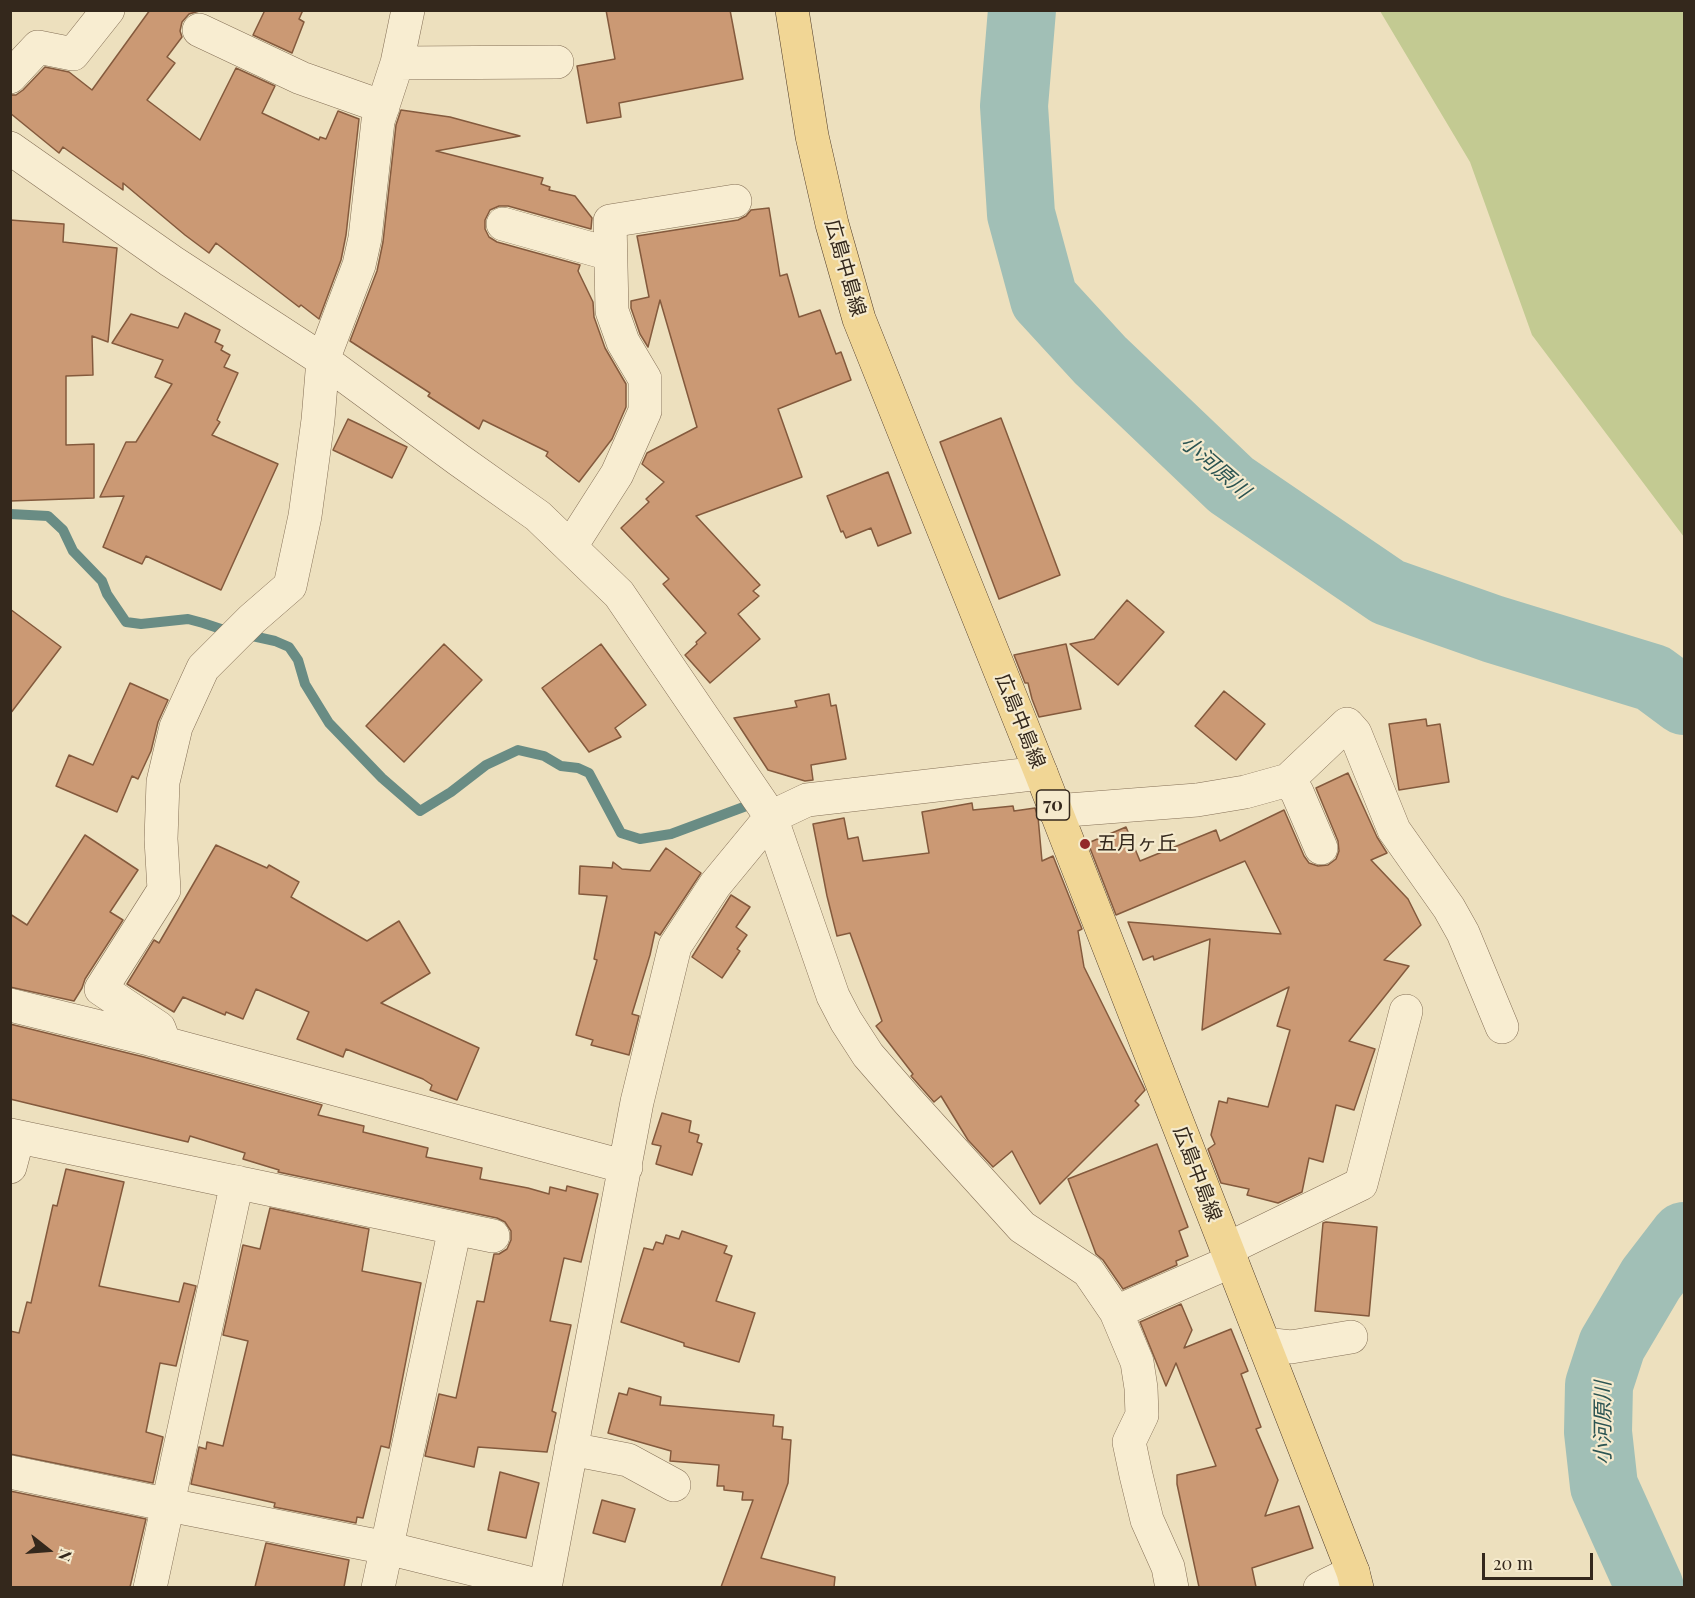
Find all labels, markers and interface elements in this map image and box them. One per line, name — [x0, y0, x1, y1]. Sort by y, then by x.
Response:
street label: 広島中島線 — [820, 217, 870, 319]
water label: 小河原川 — [1175, 430, 1255, 504]
street label: 広島中島線 — [990, 670, 1050, 772]
road number: 70 — [1036, 790, 1070, 820]
place label: 五月ヶ丘 — [1097, 832, 1177, 856]
marker: 五月ヶ丘 — [1078, 837, 1092, 851]
street label: 広島中島線 — [1168, 1123, 1226, 1225]
water label: 小河原川 — [1590, 1381, 1616, 1465]
north arrow — [18, 1520, 78, 1580]
scale bar — [1485, 1541, 1596, 1579]
text: N — [54, 1547, 77, 1564]
text: 20 m — [1493, 1551, 1533, 1575]

